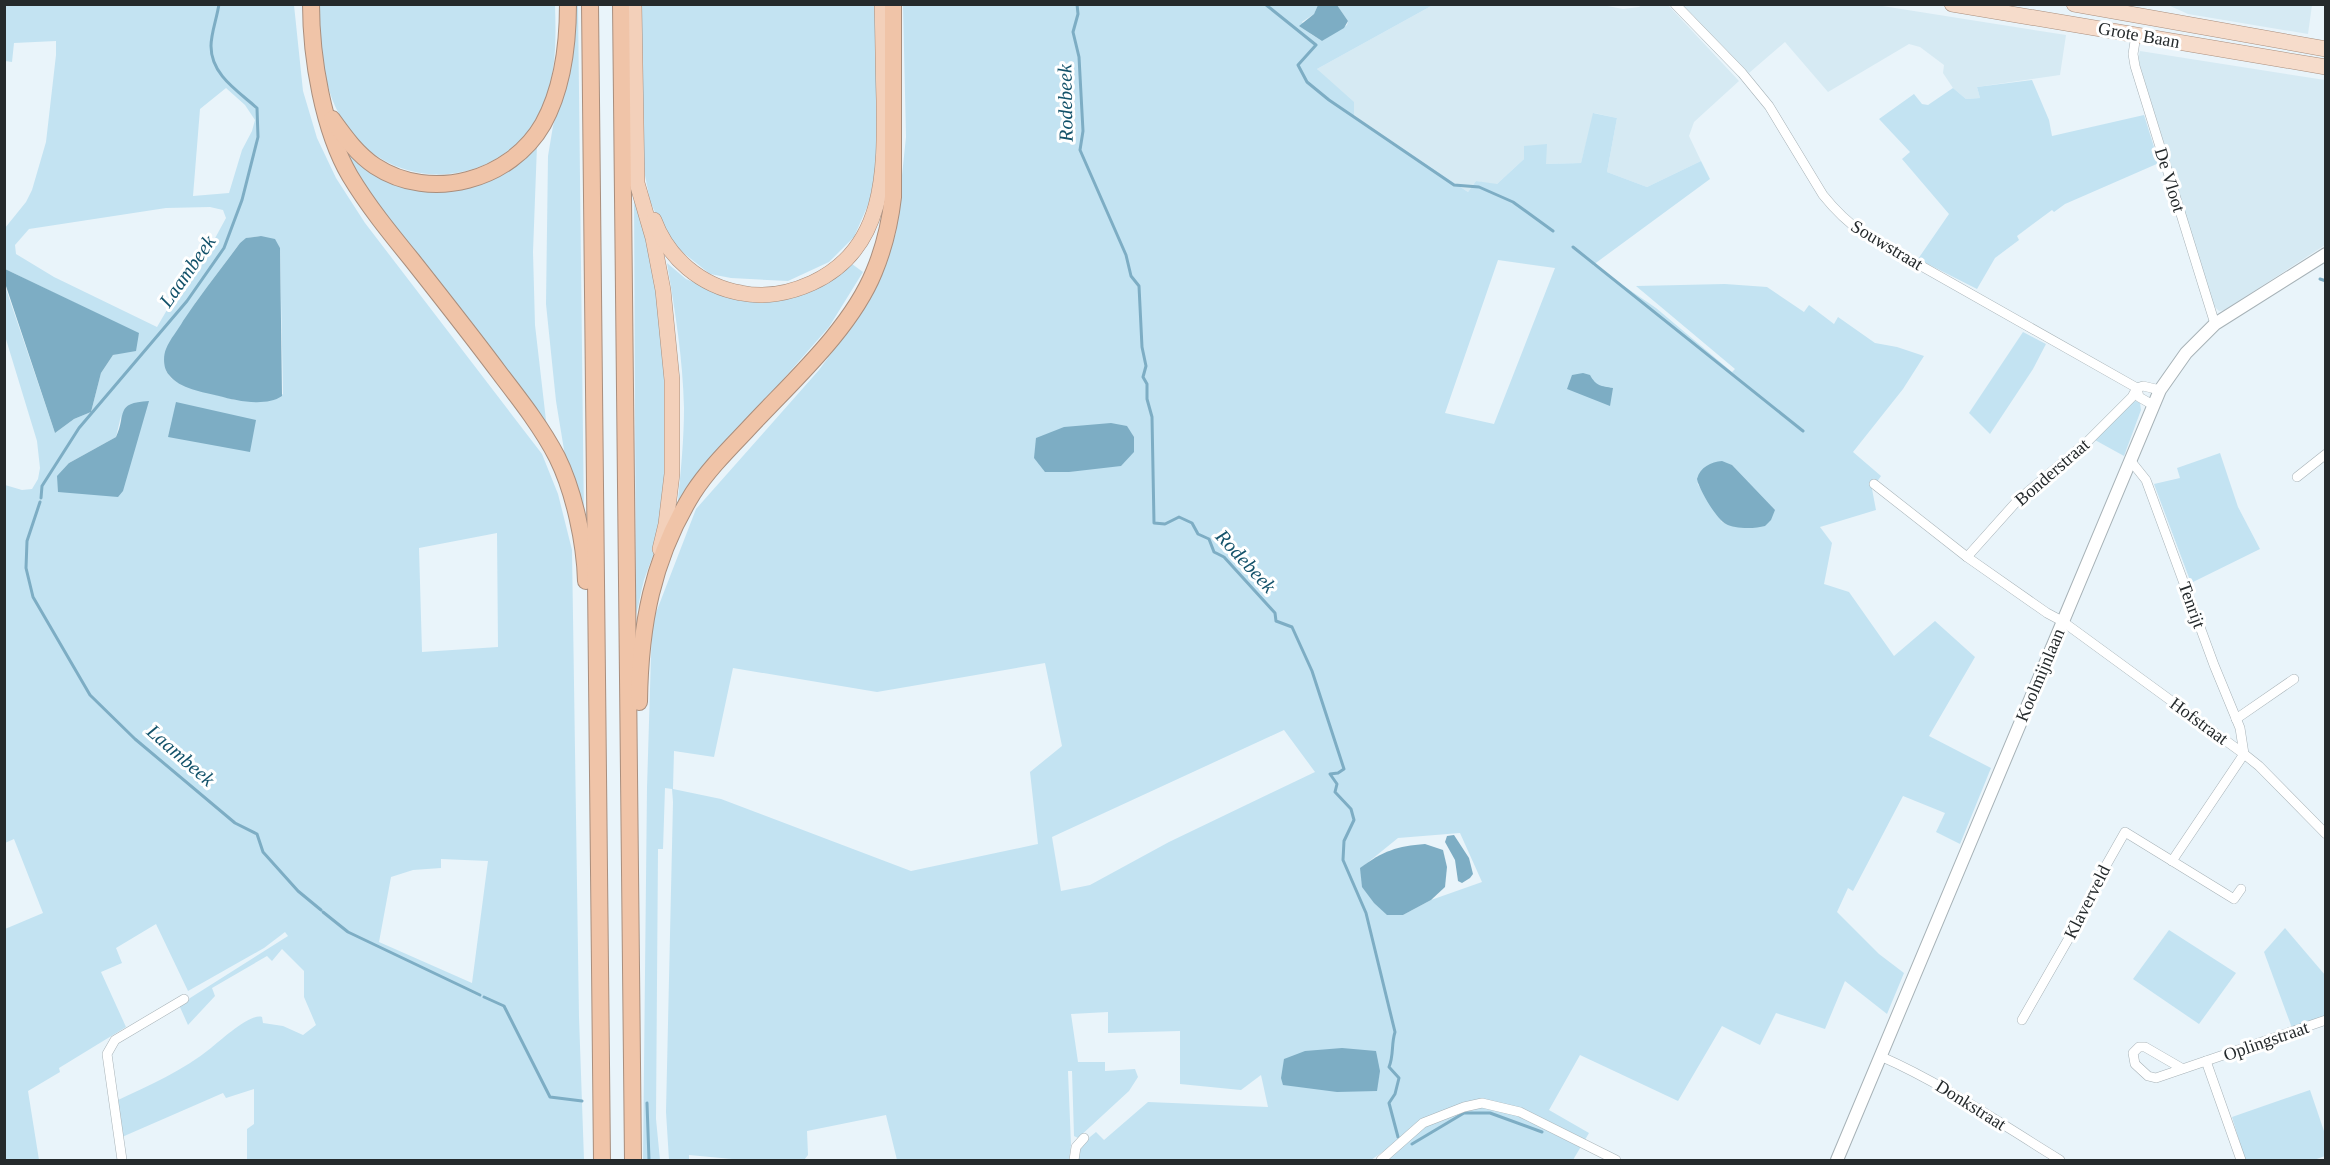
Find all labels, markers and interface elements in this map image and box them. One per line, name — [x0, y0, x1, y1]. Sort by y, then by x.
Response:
street label: Grote Baan — [2097, 18, 2181, 52]
water label: Rodebeek — [1053, 63, 1077, 143]
street label: De Vloot — [2151, 145, 2189, 215]
street label: Souwstraat — [1848, 216, 1926, 274]
water label: Laambeek — [154, 230, 220, 312]
street label: Bonderstraat — [2011, 434, 2093, 510]
water label: Rodebeek — [1211, 524, 1281, 598]
street label: Tenrijt — [2174, 579, 2210, 631]
street label: Koolmijnlaan — [2011, 626, 2069, 724]
street label: Hofstraat — [2166, 693, 2232, 749]
water label: Laambeek — [142, 719, 220, 791]
street label: Klaverveld — [2060, 862, 2114, 942]
street label: Oplingstraat — [2221, 1017, 2311, 1065]
street label: Donkstraat — [1932, 1076, 2010, 1134]

